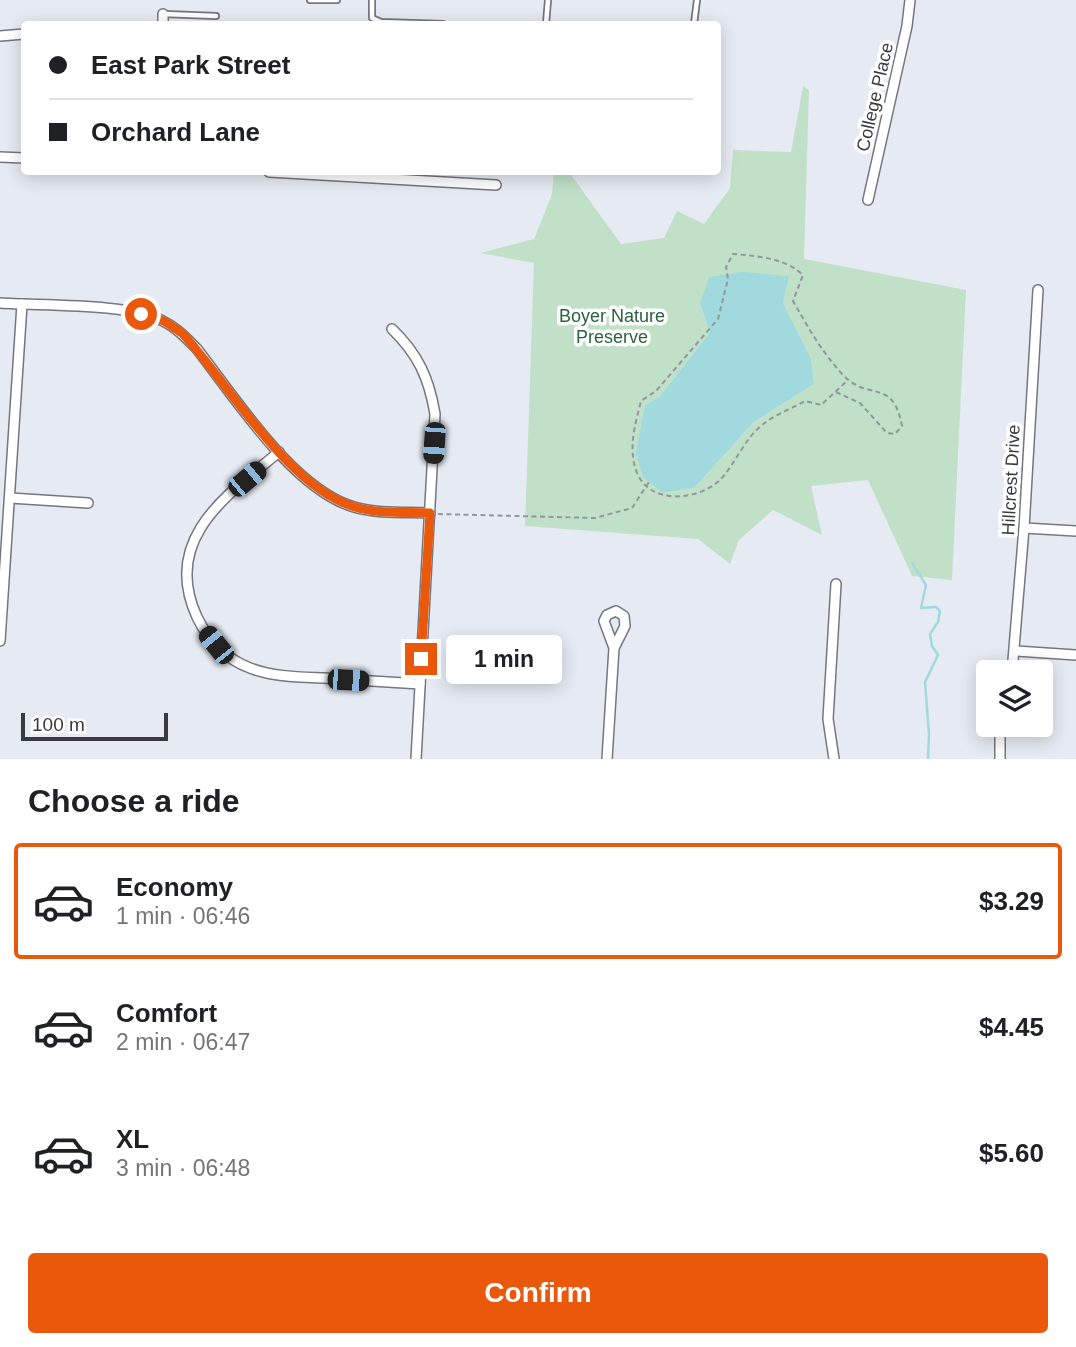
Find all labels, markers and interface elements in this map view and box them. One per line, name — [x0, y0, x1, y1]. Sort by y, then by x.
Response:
street label: College Place — [853, 41, 897, 153]
text: East Park Street — [91, 50, 290, 80]
text: Orchard Lane — [91, 117, 260, 147]
route start — [125, 298, 157, 330]
park label: Boyer Nature Preserve — [559, 306, 665, 347]
car — [423, 421, 446, 465]
street label: Hillcrest Drive — [998, 424, 1024, 536]
car — [225, 457, 270, 501]
car — [195, 622, 238, 668]
callout: 1 min — [446, 634, 561, 684]
route end — [405, 643, 437, 675]
text: 1 min — [474, 646, 534, 672]
map controls — [976, 660, 1053, 737]
button: layers — [976, 660, 1053, 737]
car — [327, 668, 370, 692]
scale bar — [21, 710, 168, 742]
text: 100 m — [32, 714, 85, 735]
text: Choose a ride — [28, 783, 240, 819]
icon: car — [32, 870, 95, 933]
text: Economy — [116, 872, 233, 902]
text: $3.29 — [979, 886, 1044, 916]
text: 1 min · 06:46 — [116, 903, 250, 929]
icon: car — [32, 996, 95, 1059]
text: Comfort — [116, 998, 217, 1028]
text: $4.45 — [979, 1012, 1044, 1042]
text: 2 min · 06:47 — [116, 1029, 250, 1055]
icon: car — [32, 1122, 95, 1185]
text: XL — [116, 1124, 149, 1154]
text: $5.60 — [979, 1138, 1044, 1168]
text: 3 min · 06:48 — [116, 1155, 250, 1181]
button: Confirm — [28, 1253, 1048, 1333]

